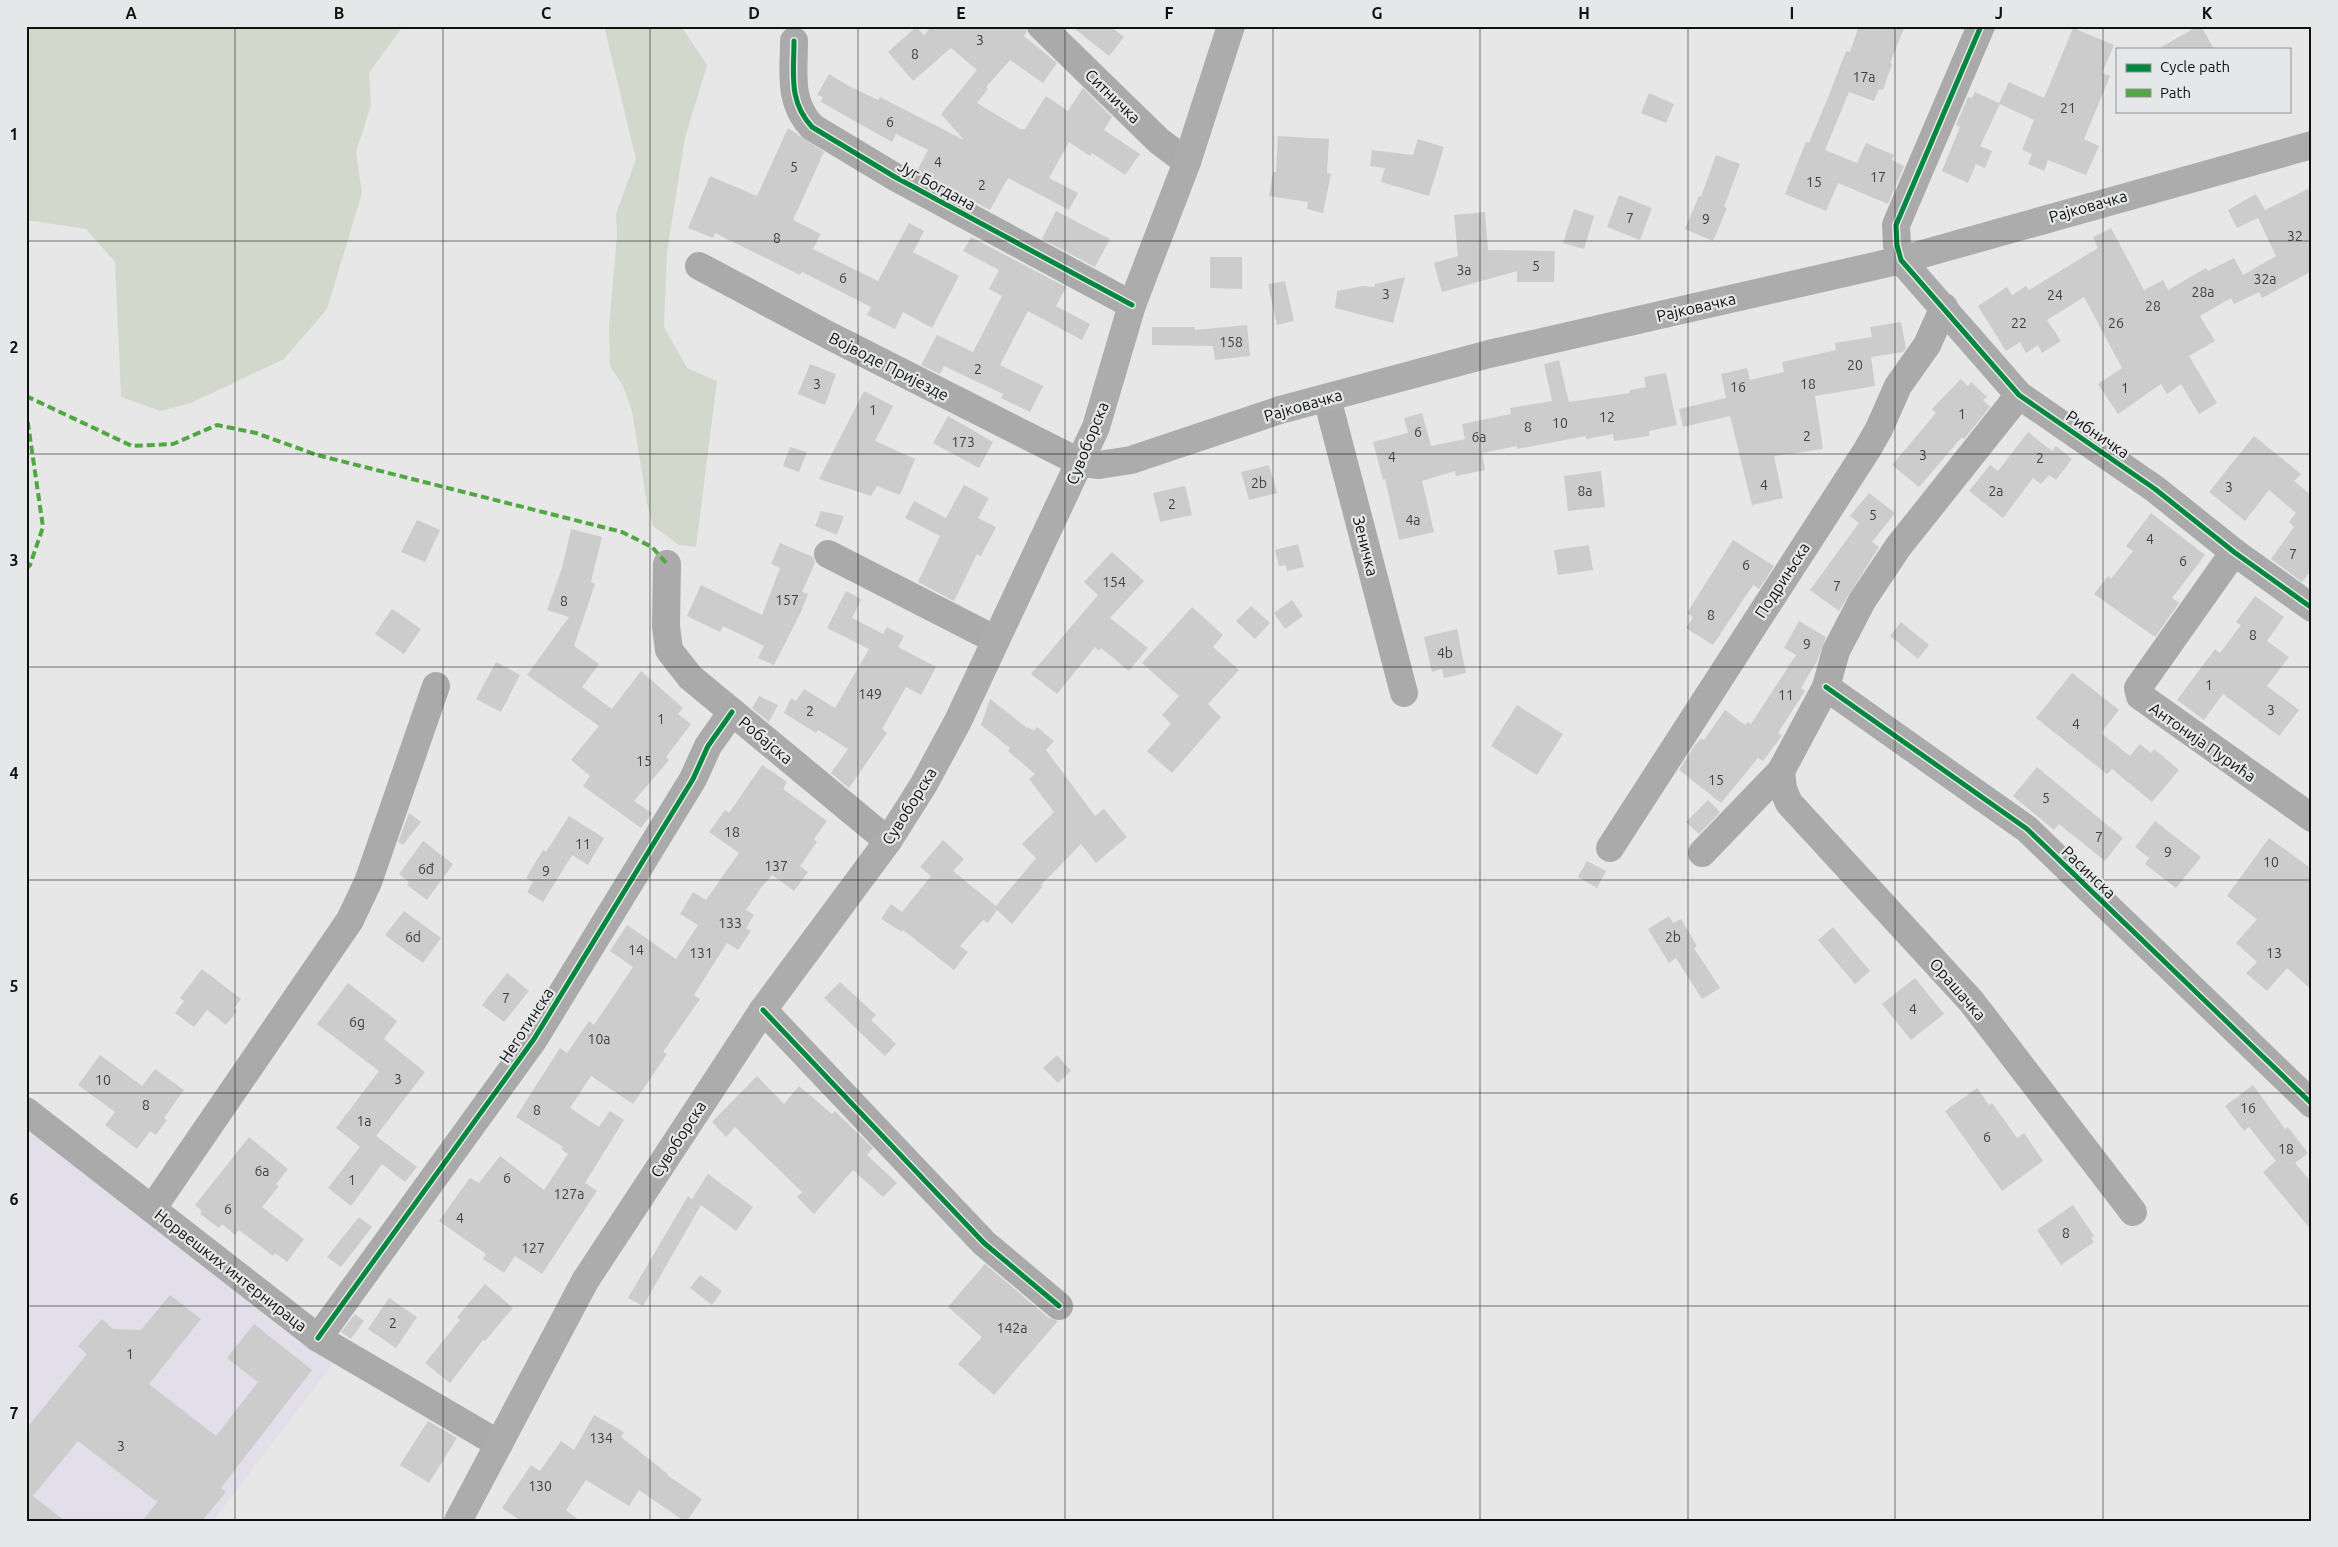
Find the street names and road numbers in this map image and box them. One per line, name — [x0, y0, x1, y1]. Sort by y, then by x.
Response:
street label: Ситничка — [1082, 65, 1144, 127]
street label: Југ Богдана — [895, 156, 979, 214]
street label: Рајковачка — [2047, 186, 2129, 226]
street label: Рајковачка — [1655, 289, 1737, 325]
street label: Војводе Пријезде — [826, 328, 952, 404]
street label: Рајковачка — [1262, 385, 1344, 425]
street label: Сувоборска — [1062, 399, 1112, 487]
street label: Рибничка — [2063, 406, 2133, 462]
street label: Зеничка — [1350, 514, 1382, 578]
street label: Подрињска — [1751, 539, 1813, 621]
street label: Антонија Пурића — [2146, 699, 2260, 785]
street label: Робајска — [736, 712, 796, 768]
street label: Сувоборска — [878, 764, 940, 848]
street label: Расинска — [2058, 842, 2120, 902]
street label: Орашачка — [1926, 954, 1990, 1024]
street label: Неготинска — [495, 984, 557, 1066]
street label: Сувоборска — [647, 1097, 709, 1181]
street label: Норвешких интернираца — [151, 1205, 311, 1335]

